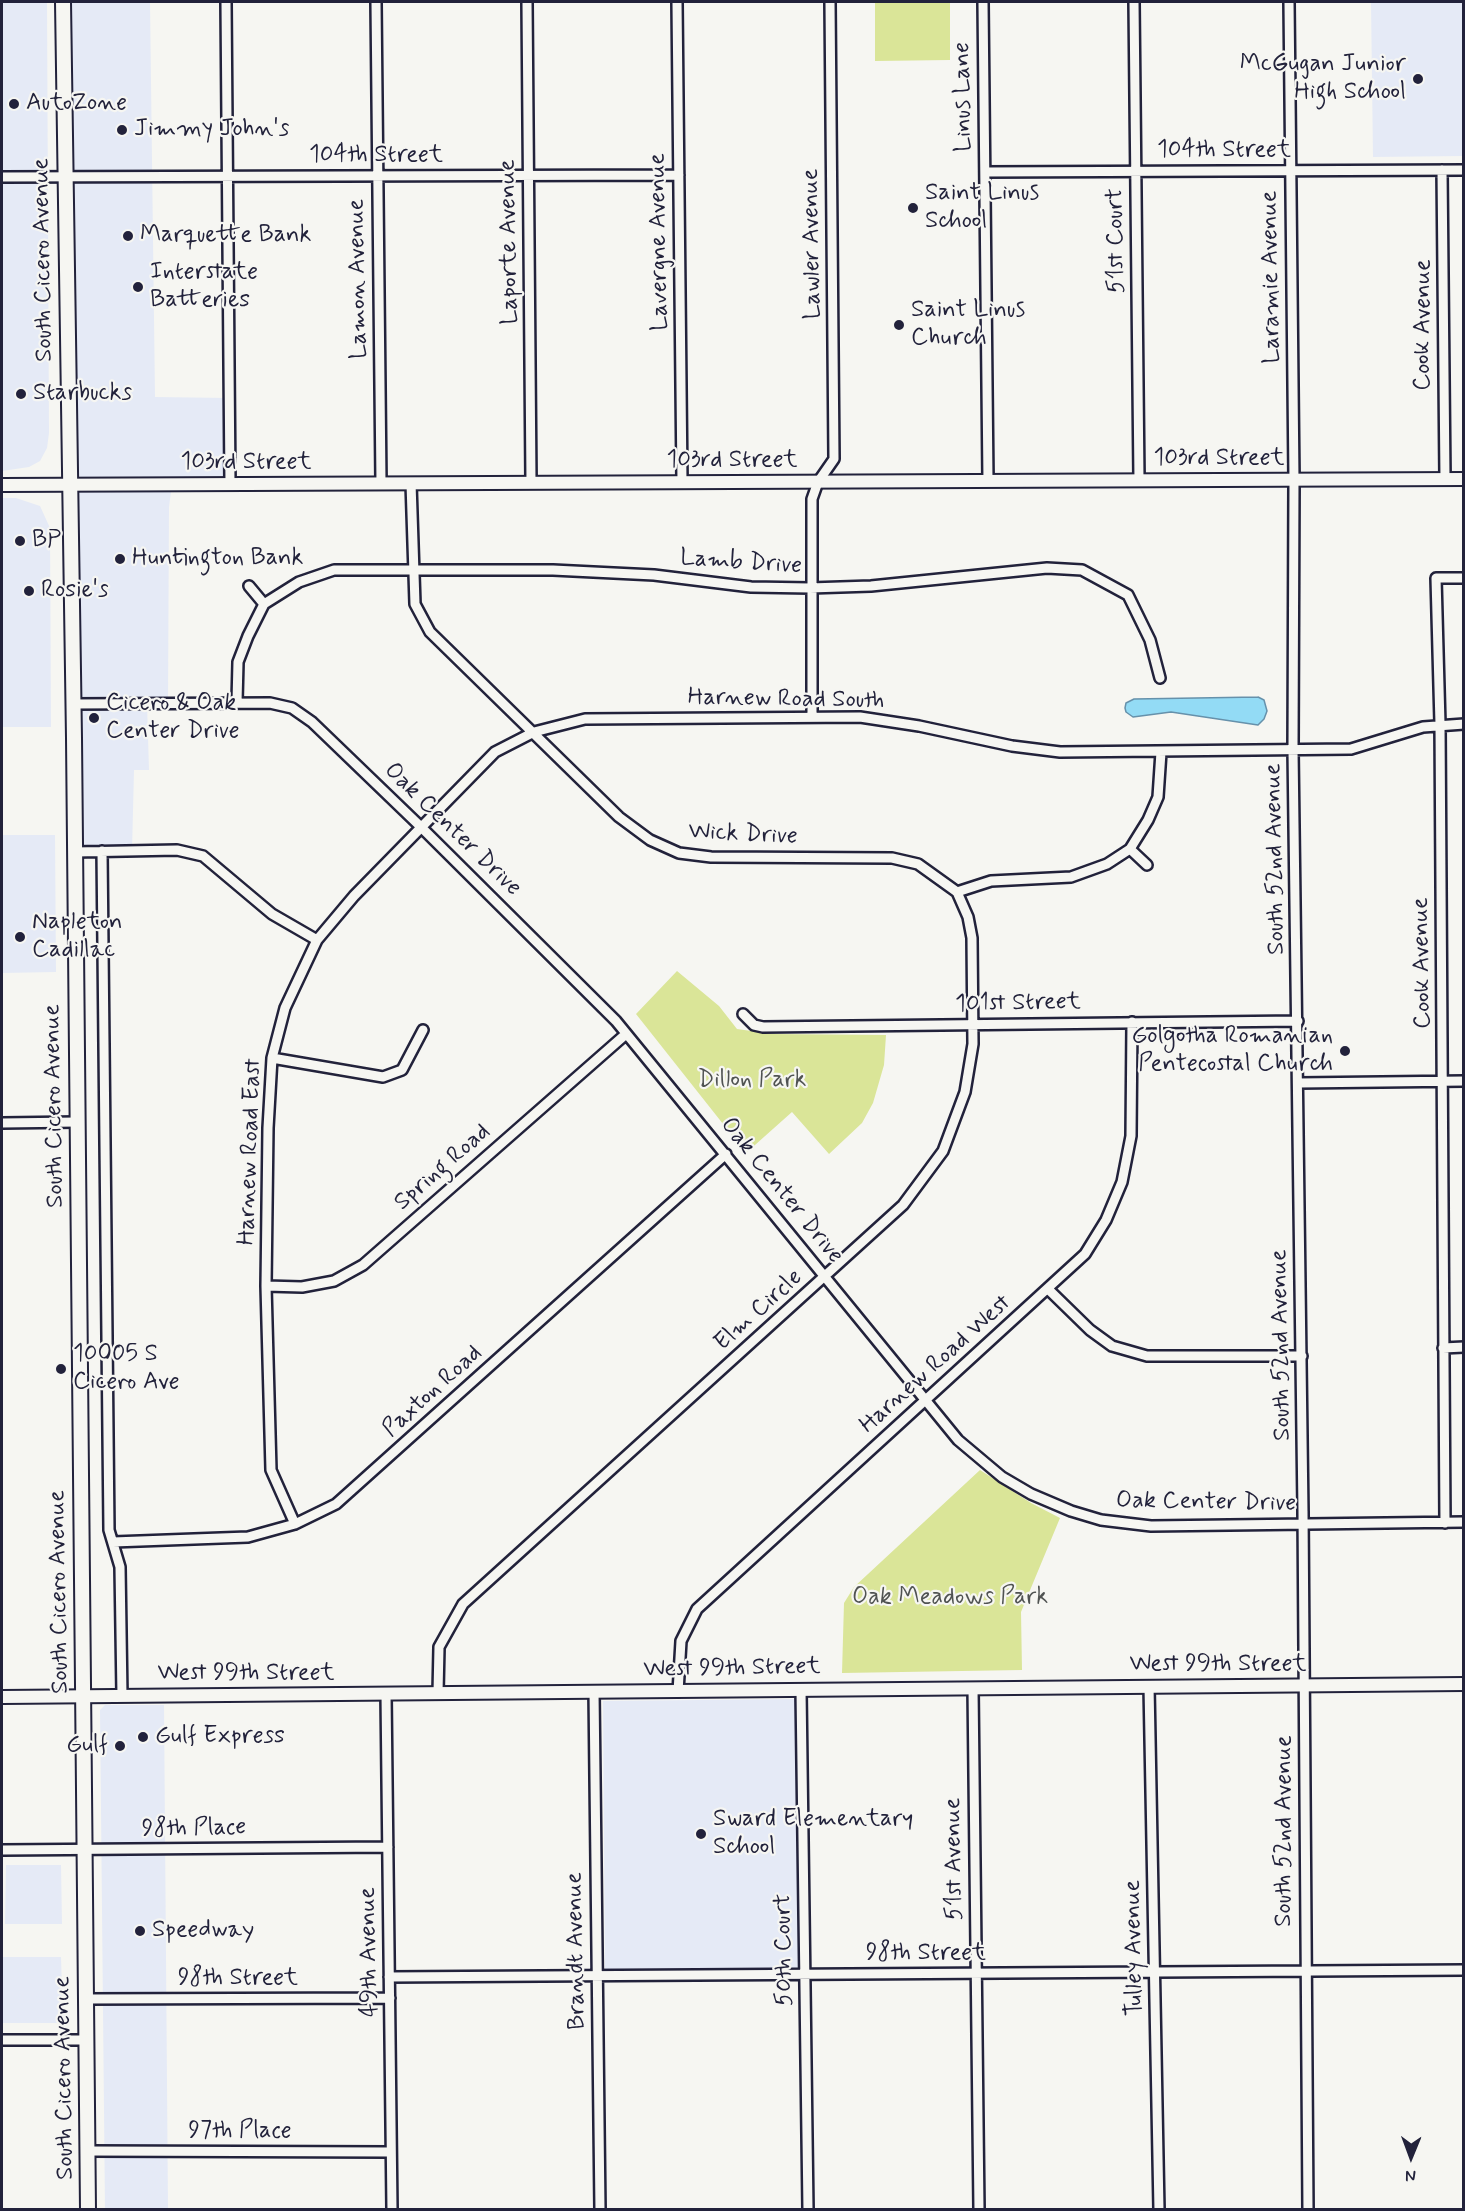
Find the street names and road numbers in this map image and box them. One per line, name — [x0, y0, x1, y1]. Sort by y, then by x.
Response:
street label: Linus Lane — [949, 42, 979, 152]
street label: 104th Street — [1157, 137, 1291, 165]
street label: 104th Street — [309, 142, 443, 170]
street label: Lavergne Avenue — [644, 153, 676, 331]
street label: South Cicero Avenue — [28, 158, 60, 362]
street label: Laporte Avenue — [494, 159, 526, 325]
street label: Lawler Avenue — [797, 168, 829, 320]
street label: 51st Court — [1102, 188, 1132, 294]
street label: Laramie Avenue — [1256, 190, 1288, 364]
street label: Lamon Avenue — [343, 199, 375, 359]
street label: Cook Avenue — [1410, 259, 1438, 391]
street label: 103rd Street — [1153, 445, 1285, 473]
street label: 103rd Street — [666, 447, 798, 475]
street label: 103rd Street — [180, 449, 312, 477]
street label: Lamb Drive — [679, 544, 803, 582]
street label: Harnew Road South — [687, 684, 885, 716]
street label: Oak Center Drive — [377, 757, 527, 903]
street label: South 52nd Avenue — [1260, 763, 1292, 955]
street label: Wick Drive — [688, 818, 798, 852]
street label: Cook Avenue — [1407, 897, 1439, 1029]
street label: 101st Street — [955, 989, 1081, 1019]
street label: South Cicero Avenue — [39, 1004, 71, 1208]
street label: Harnew Road East — [233, 1058, 269, 1246]
street label: Oak Center Drive — [713, 1112, 849, 1270]
street label: Spring Road — [389, 1118, 497, 1218]
street label: South 52nd Avenue — [1266, 1249, 1298, 1441]
street label: Elm Circle — [709, 1264, 809, 1358]
street label: Harnew Road West — [854, 1289, 1018, 1441]
street label: Paxton Road — [377, 1340, 489, 1444]
street label: Oak Center Drive — [1116, 1487, 1296, 1519]
street label: South Cicero Avenue — [44, 1490, 76, 1694]
street label: West 99th Street — [1129, 1651, 1307, 1679]
street label: West 99th Street — [643, 1653, 821, 1685]
street label: West 99th Street — [157, 1660, 335, 1688]
street label: South 52nd Avenue — [1271, 1735, 1299, 1927]
street label: 51st Avenue — [940, 1797, 970, 1921]
street label: 98th Place — [142, 1814, 246, 1844]
street label: Brandt Avenue — [561, 1872, 593, 2030]
street label: Tulley Avenue — [1119, 1880, 1151, 2016]
street label: 49th Avenue — [354, 1887, 386, 2017]
street label: 50th Court — [770, 1894, 800, 2006]
street label: 98th Street — [866, 1940, 986, 1968]
street label: 98th Street — [178, 1965, 298, 1993]
street label: South Cicero Avenue — [49, 1976, 81, 2180]
street label: 97th Place — [188, 2118, 292, 2146]

